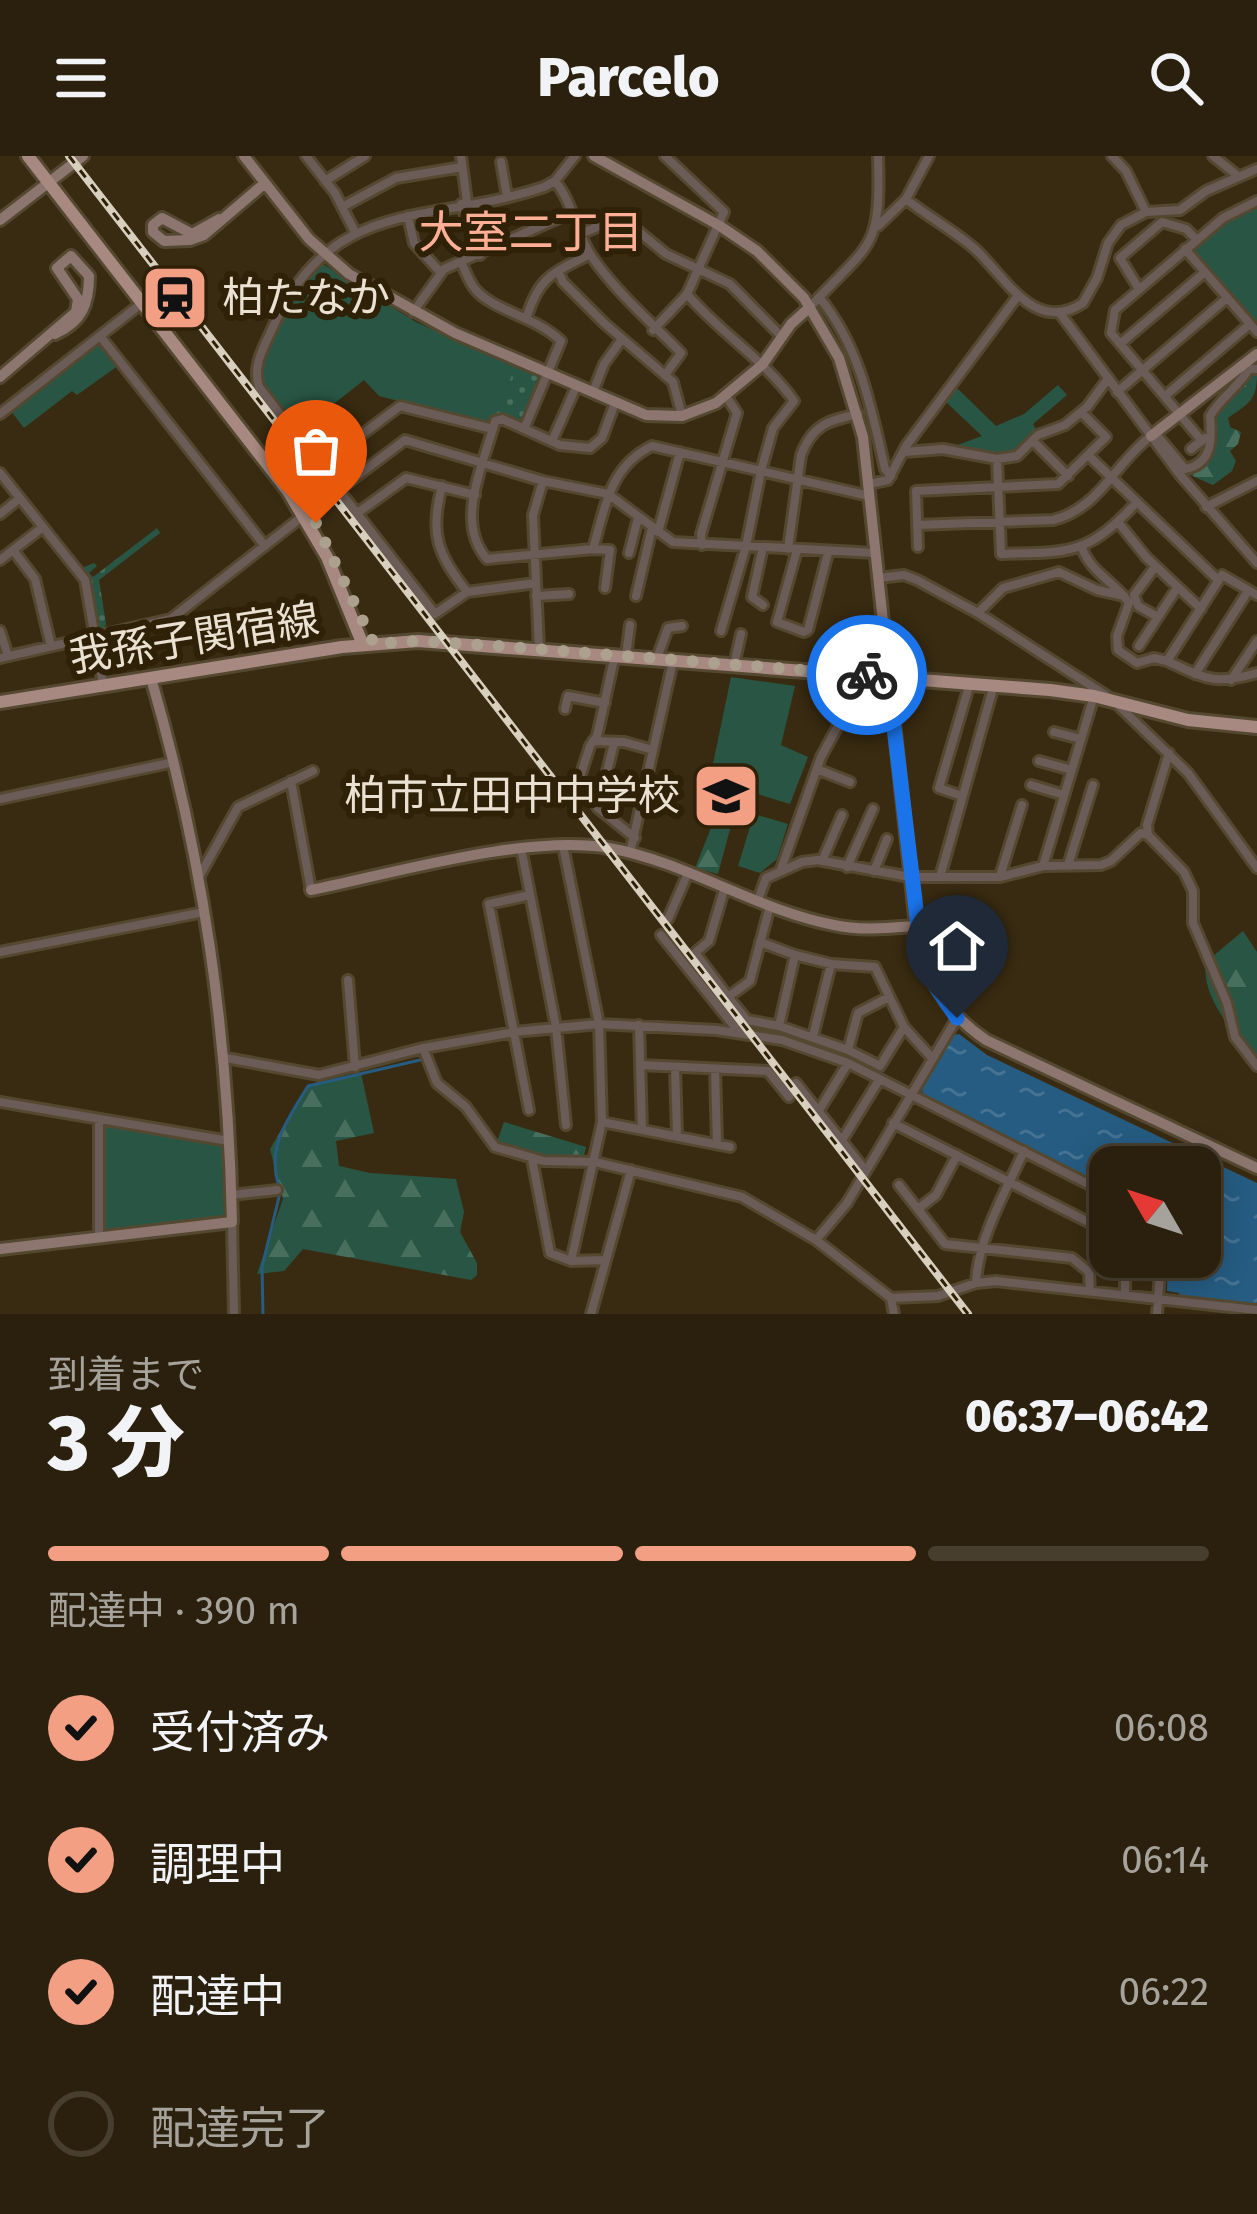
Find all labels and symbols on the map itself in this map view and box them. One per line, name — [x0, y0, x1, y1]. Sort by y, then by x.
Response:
district label: 大室二丁目 — [418, 206, 644, 260]
station icon: 柏たなか — [140, 263, 210, 333]
place label: 柏たなか — [222, 273, 390, 323]
pin — [265, 400, 367, 523]
street label: 我孫子関宿線 — [66, 594, 322, 682]
courier — [807, 615, 927, 735]
school or university icon: 柏市立田中中学校 — [691, 761, 761, 831]
place label: 柏市立田中中学校 — [344, 771, 680, 821]
pin — [906, 895, 1008, 1018]
north arrow — [1089, 1146, 1221, 1278]

